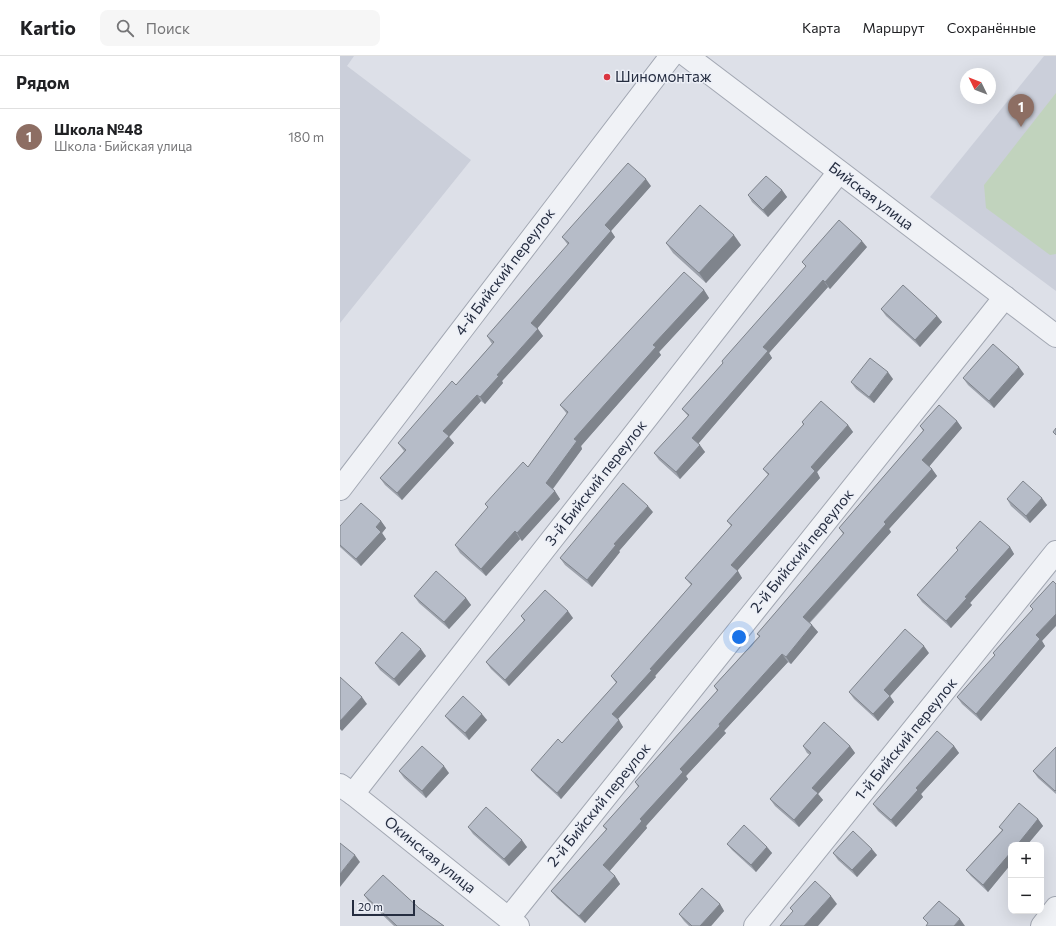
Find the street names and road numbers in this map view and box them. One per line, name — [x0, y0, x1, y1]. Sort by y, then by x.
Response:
street label: Бийская улица — [826, 157, 918, 233]
street label: 4-й Бийский переулок — [450, 204, 558, 339]
street label: 3-й Бийский переулок — [541, 416, 650, 549]
street label: 2-й Бийский переулок — [746, 485, 857, 616]
street label: 1-й Бийский переулок — [850, 674, 960, 803]
street label: 2-й Бийский переулок — [543, 739, 654, 870]
street label: Окинская улица — [381, 812, 480, 897]

